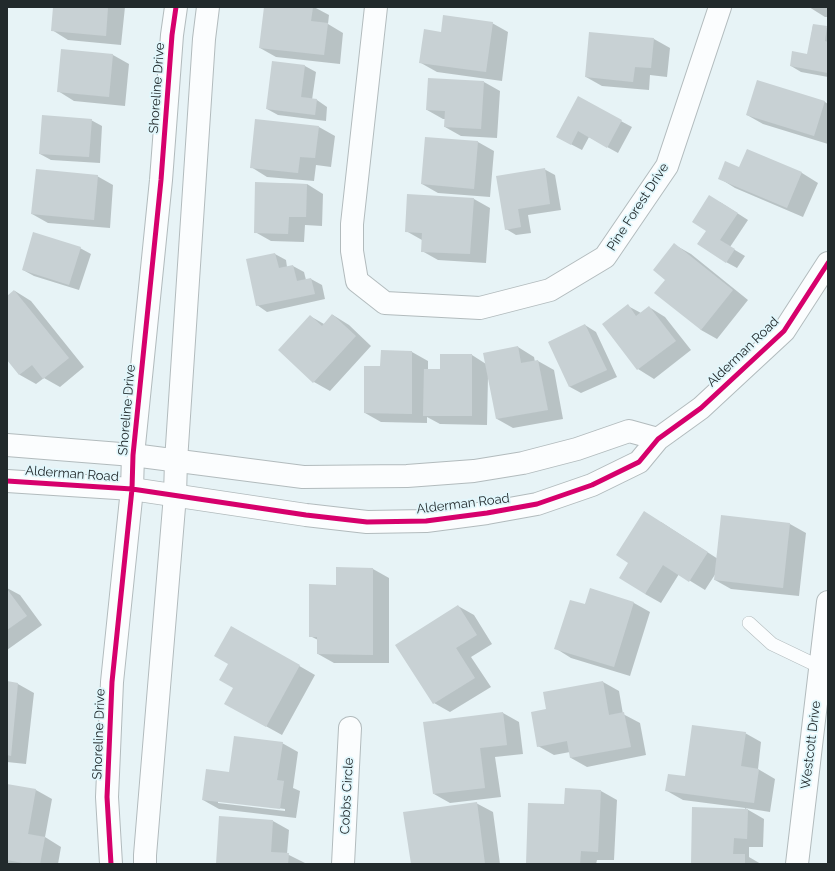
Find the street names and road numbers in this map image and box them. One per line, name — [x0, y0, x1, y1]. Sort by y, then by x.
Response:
street label: Shoreline Drive — [146, 42, 168, 134]
street label: Pine Forest Drive — [604, 160, 672, 254]
street label: Alderman Road — [704, 314, 782, 390]
street label: Shoreline Drive — [115, 364, 139, 456]
street label: Alderman Road — [25, 463, 119, 485]
street label: Alderman Road — [416, 491, 510, 517]
street label: Shoreline Drive — [90, 688, 108, 780]
street label: Westcott Drive — [798, 700, 824, 790]
street label: Cobbs Circle — [337, 757, 357, 835]

